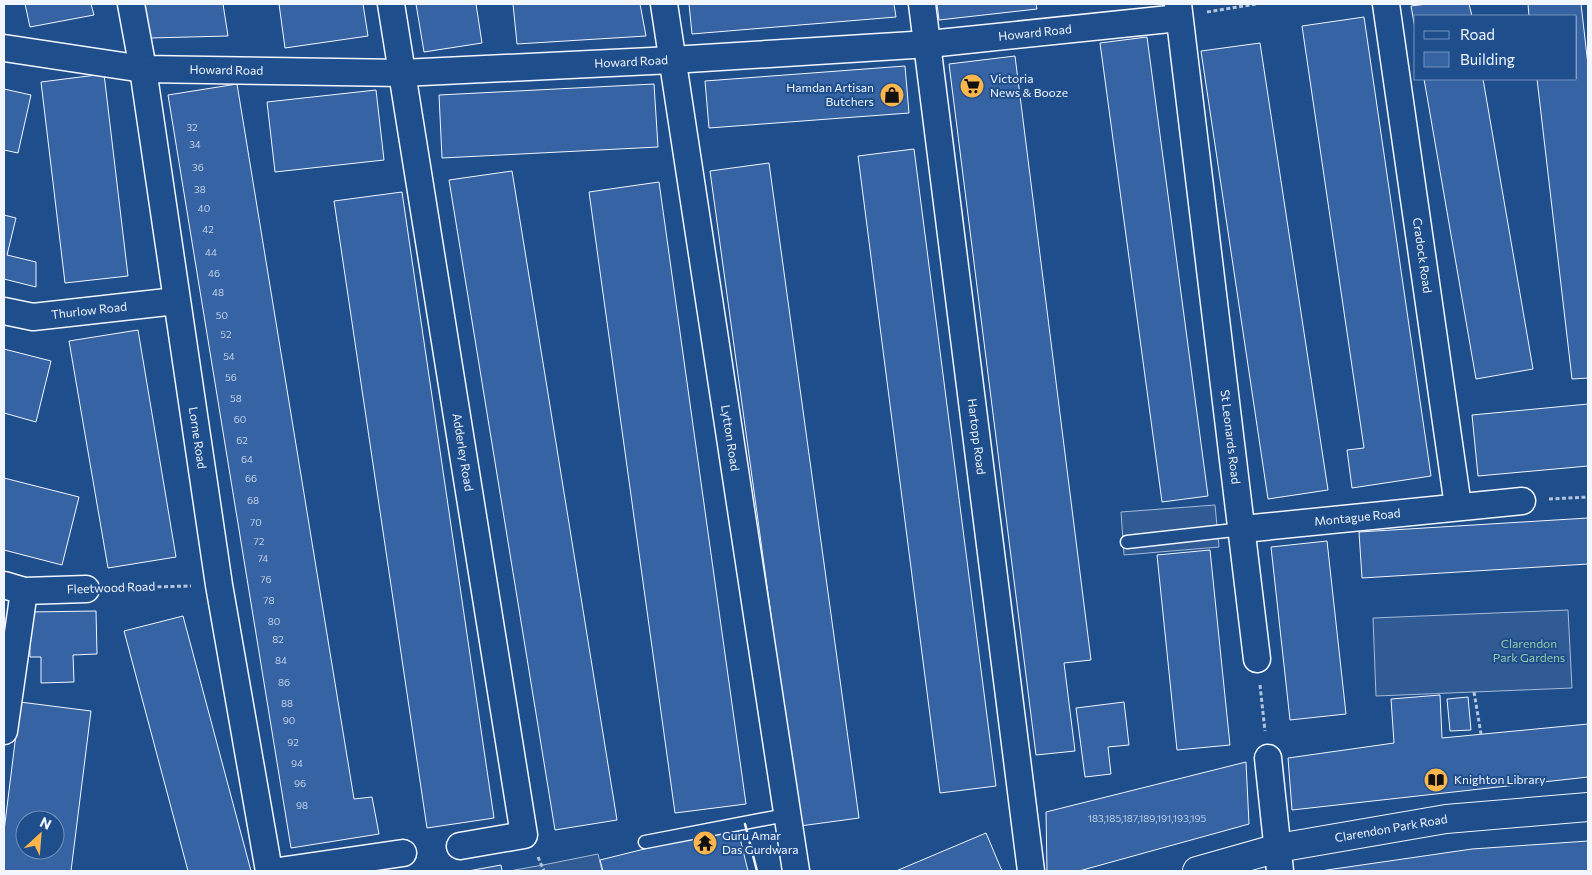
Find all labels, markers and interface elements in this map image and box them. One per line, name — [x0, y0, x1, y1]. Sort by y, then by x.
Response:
legend — [1414, 15, 1577, 80]
street label: Howard Road — [998, 21, 1072, 43]
text: Road — [1460, 25, 1495, 43]
text: Building — [1460, 50, 1515, 68]
street label: Howard Road — [594, 52, 668, 70]
street label: Howard Road — [190, 62, 263, 77]
place label: Victoria News & Booze — [990, 71, 1068, 99]
supermarket icon: Victoria News & Booze — [959, 73, 985, 99]
place label: Hamdan Artisan Butchers — [786, 80, 874, 108]
shop icon: Hamdan Artisan Butchers — [879, 82, 905, 108]
house number: 32 — [186, 121, 198, 133]
house number: 34 — [189, 138, 201, 150]
house number: 36 — [192, 161, 204, 173]
house number: 38 — [194, 183, 206, 195]
house number: 40 — [198, 202, 210, 214]
street label: Cradock Road — [1411, 217, 1435, 294]
house number: 42 — [202, 223, 214, 235]
house number: 44 — [205, 246, 217, 258]
house number: 46 — [208, 267, 220, 279]
house number: 48 — [212, 286, 224, 298]
street label: Thurlow Road — [50, 299, 128, 321]
house number: 50 — [216, 309, 228, 321]
house number: 52 — [220, 328, 232, 340]
house number: 54 — [223, 350, 235, 362]
house number: 56 — [225, 371, 237, 383]
street label: St Leonards Road — [1219, 389, 1244, 485]
house number: 58 — [230, 392, 242, 404]
street label: Hartopp Road — [966, 398, 989, 475]
street label: Lytton Road — [719, 404, 743, 472]
street label: Lorne Road — [187, 406, 210, 470]
street label: Adderley Road — [451, 412, 477, 492]
house number: 60 — [234, 413, 246, 425]
house number: 62 — [236, 434, 248, 446]
house number: 64 — [241, 453, 253, 465]
house number: 66 — [245, 472, 257, 484]
house number: 68 — [247, 494, 259, 506]
street label: Montague Road — [1314, 505, 1401, 528]
house number: 70 — [250, 516, 262, 528]
house number: 72 — [254, 535, 265, 547]
house number: 74 — [258, 552, 268, 564]
house number: 76 — [260, 573, 272, 585]
street label: Fleetwood Road — [67, 578, 155, 596]
house number: 78 — [263, 594, 275, 606]
house number: 80 — [268, 615, 280, 627]
house number: 82 — [272, 633, 284, 645]
park label: Clarendon Park Gardens — [1493, 636, 1565, 664]
house number: 84 — [275, 654, 287, 666]
house number: 86 — [278, 676, 290, 688]
house number: 88 — [281, 697, 293, 709]
house number: 90 — [283, 714, 295, 726]
house number: 92 — [287, 736, 299, 748]
house number: 94 — [291, 757, 303, 769]
library icon: Knighton Library — [1423, 767, 1449, 793]
place label: Knighton Library — [1454, 772, 1546, 786]
house number: 96 — [294, 777, 306, 789]
house number: 98 — [296, 799, 308, 811]
north arrow — [15, 810, 65, 860]
street label: Clarendon Park Road — [1333, 811, 1448, 844]
house number: 183,185,187,189,191,193,195 — [1088, 812, 1207, 824]
text: N — [37, 813, 54, 833]
place label: Guru Amar Das Gurdwara — [722, 828, 799, 856]
temple icon: Guru Amar Das Gurdwara — [692, 830, 718, 856]

